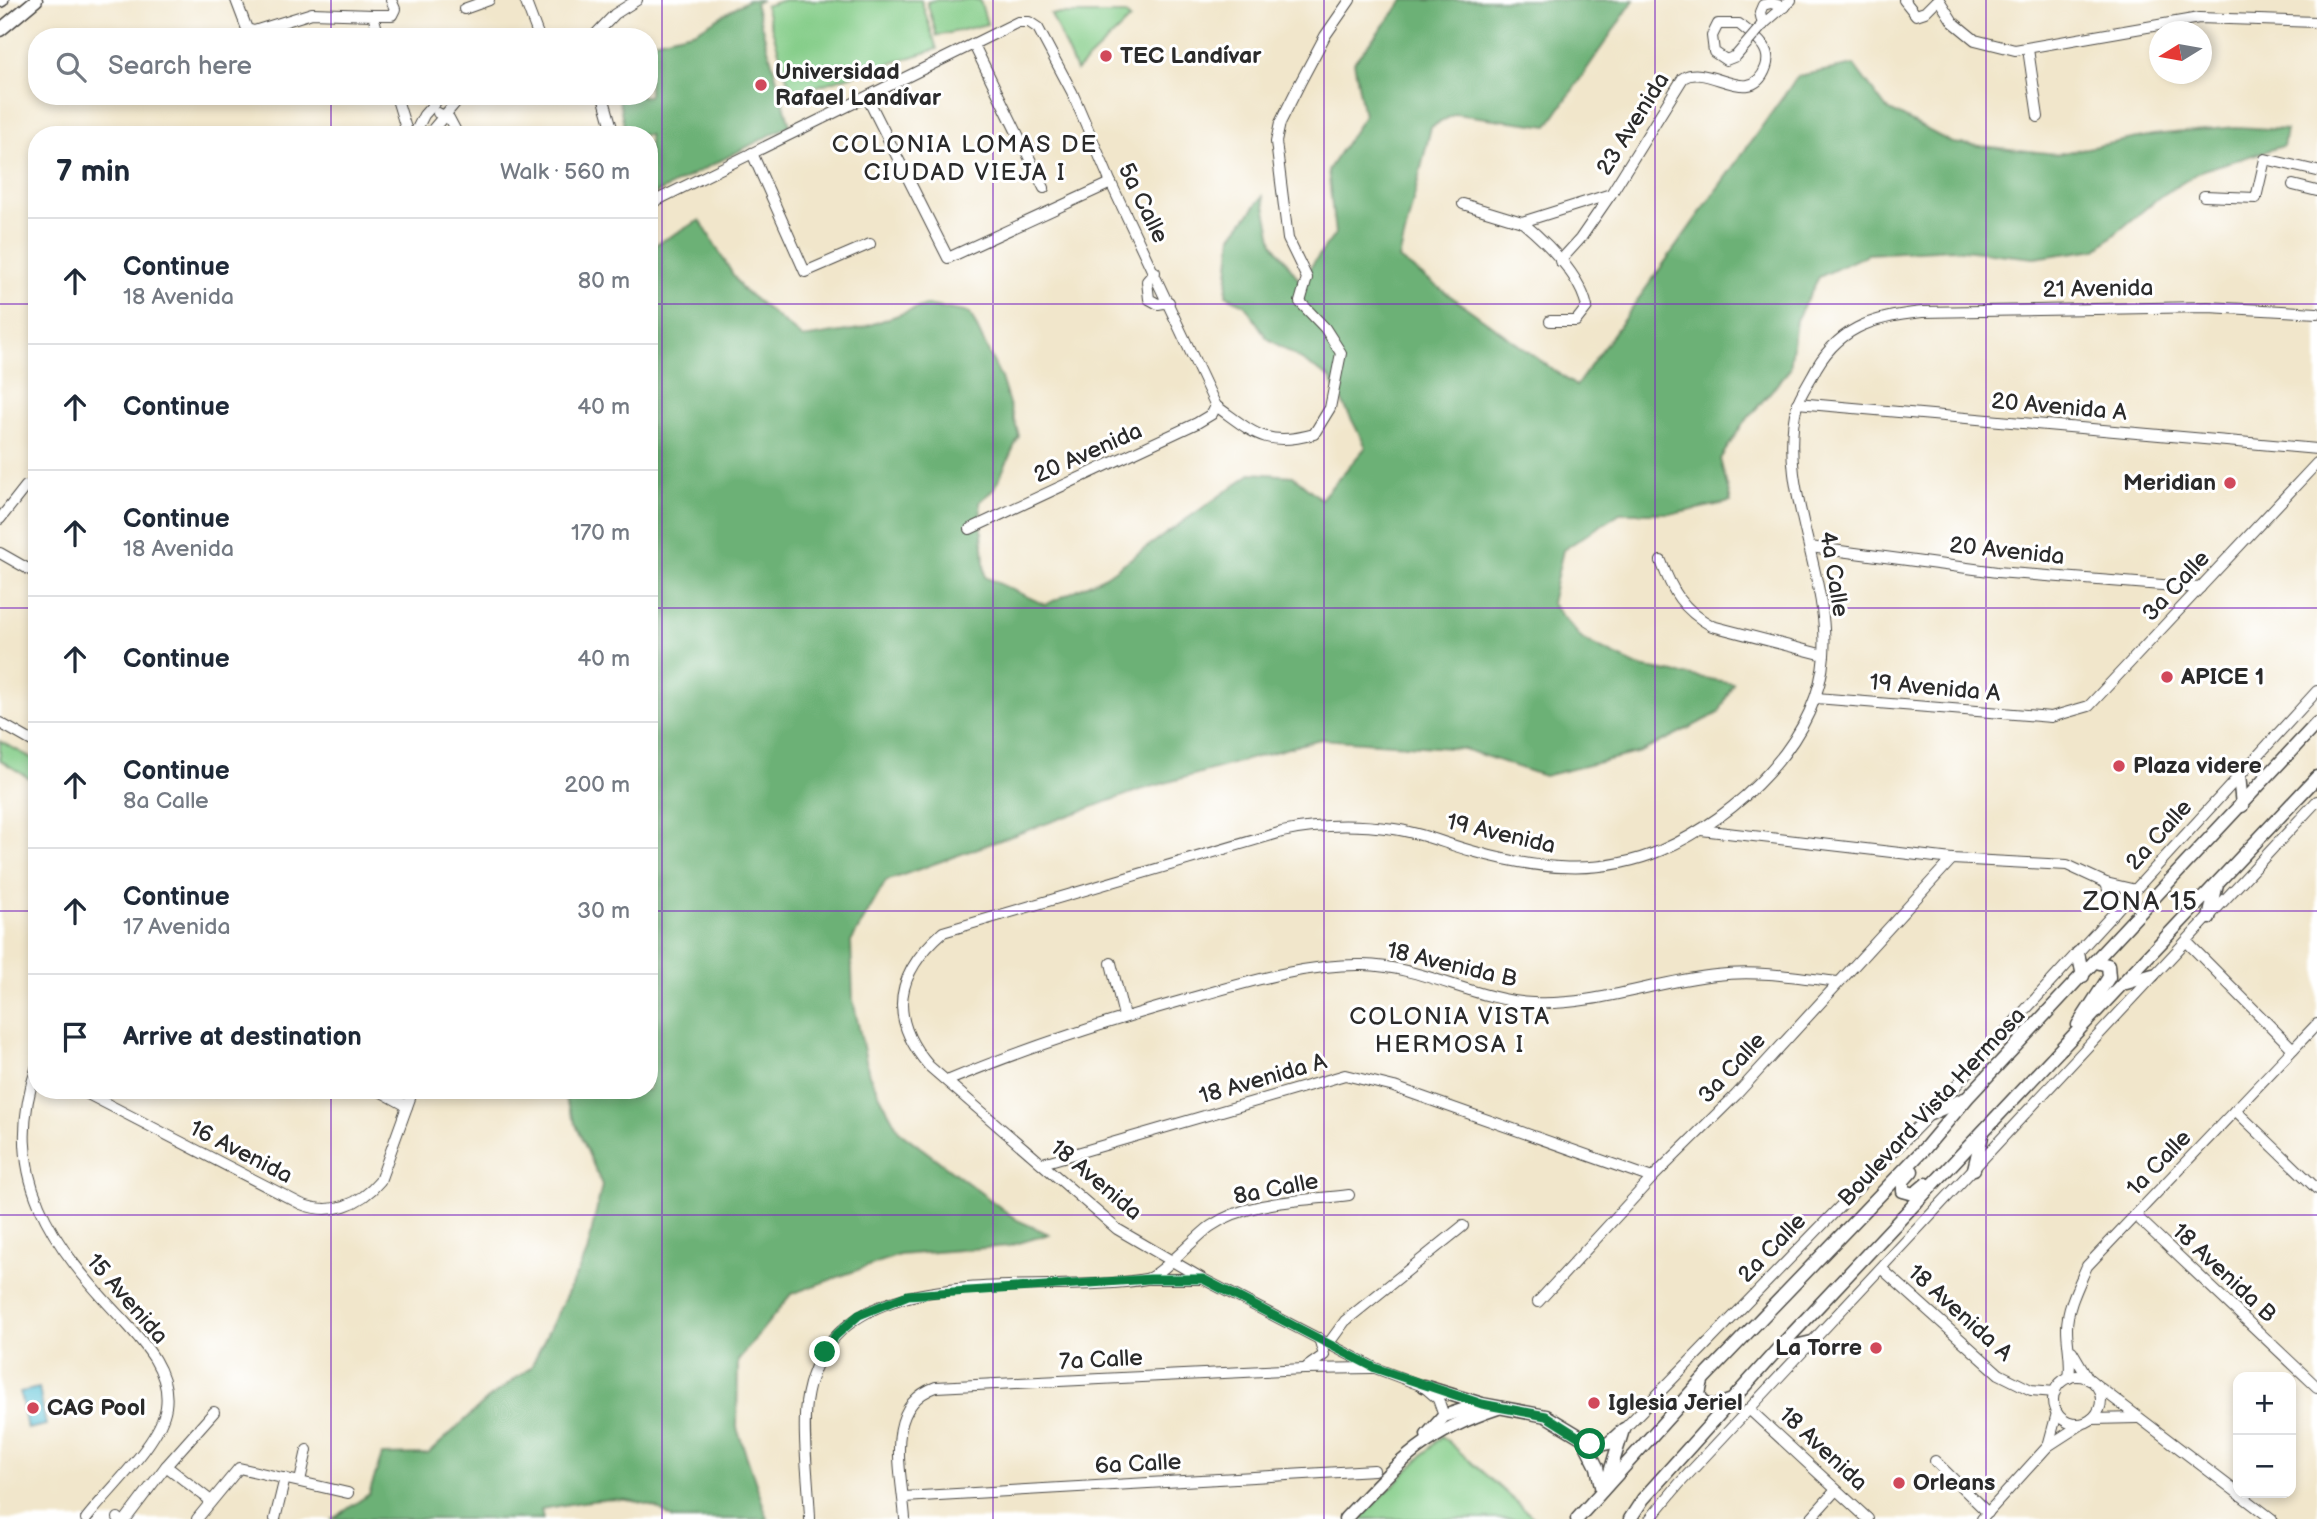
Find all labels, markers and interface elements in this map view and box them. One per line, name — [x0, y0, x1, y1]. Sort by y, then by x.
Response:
north arrow — [2149, 21, 2212, 84]
search box — [28, 28, 658, 105]
place label: TEC Landívar — [1120, 42, 1262, 70]
icon: search — [52, 48, 90, 86]
marker: TEC Landívar — [1098, 48, 1114, 64]
text: Search here — [108, 51, 252, 82]
place label: Universidad Rafael Landívar — [775, 58, 942, 112]
street label: 23 Avenida — [1590, 67, 1676, 181]
marker: Universidad Rafael Landívar — [753, 77, 769, 93]
district label: COLONIA LOMAS DE CIUDAD VIEJA I — [832, 130, 1098, 187]
text: 7 min — [56, 154, 130, 190]
text: Walk · 560 m — [500, 158, 630, 186]
street label: 5a Calle — [1112, 158, 1174, 248]
text: Continue — [123, 252, 230, 283]
icon: ahead — [56, 262, 94, 300]
text: 80 m — [578, 267, 630, 295]
street label: 21 Avenida — [2042, 274, 2154, 304]
text: 18 Avenida — [123, 283, 234, 311]
street label: 20 Avenida A — [1990, 387, 2129, 427]
icon: ahead — [56, 388, 94, 426]
text: Continue — [123, 392, 230, 423]
text: 40 m — [577, 393, 630, 421]
street label: 20 Avenida — [1029, 417, 1147, 489]
place label: Meridian — [2123, 469, 2216, 497]
marker: Meridian — [2222, 475, 2238, 491]
text: Continue — [123, 504, 230, 535]
icon: ahead — [56, 514, 94, 552]
text: 170 m — [571, 519, 630, 547]
street label: 4a Calle — [1813, 529, 1855, 619]
street label: 20 Avenida — [1948, 531, 2066, 571]
text: 18 Avenida — [123, 535, 234, 563]
street label: 3a Calle — [2136, 545, 2216, 627]
icon: ahead — [56, 640, 94, 678]
text: Continue — [123, 644, 230, 675]
text: 40 m — [577, 645, 630, 673]
place label: APICE 1 — [2180, 663, 2264, 691]
street label: 19 Avenida A — [1868, 668, 2002, 708]
marker: APICE 1 — [2159, 669, 2175, 685]
place label: Plaza videre — [2133, 752, 2262, 780]
text: Continue — [123, 756, 230, 787]
marker: Plaza videre — [2111, 758, 2127, 774]
icon: ahead — [56, 766, 94, 804]
text: 200 m — [564, 771, 630, 799]
text: 8a Calle — [123, 787, 209, 815]
street label: 2a Calle — [2120, 794, 2198, 876]
street label: 19 Avenida — [1444, 808, 1558, 860]
text: Continue — [123, 882, 230, 913]
district label: ZONA 15 — [2082, 887, 2199, 918]
icon: ahead — [56, 892, 94, 930]
text: 30 m — [577, 897, 630, 925]
text: 17 Avenida — [123, 913, 230, 941]
street label: 18 Avenida B — [1384, 936, 1520, 994]
district label: COLONIA VISTA HERMOSA I — [1349, 1002, 1551, 1059]
street label: Boulevard Vista Hermosa — [1832, 1002, 2032, 1212]
icon: arrive — [56, 1018, 94, 1056]
text: Arrive at destination — [123, 1022, 362, 1053]
street label: 3a Calle — [1692, 1027, 1772, 1109]
street label: 18 Avenida A — [1196, 1047, 1331, 1111]
street label: 16 Avenida — [185, 1114, 297, 1190]
street label: 1a Calle — [2121, 1124, 2197, 1202]
street label: 18 Avenida — [1045, 1134, 1147, 1226]
street label: 8a Calle — [1231, 1167, 1321, 1211]
street label: 2a Calle — [1732, 1207, 1812, 1289]
street label: 18 Avenida B — [2166, 1217, 2282, 1329]
street label: 15 Avenida — [80, 1248, 174, 1350]
street label: 18 Avenida A — [1902, 1259, 2019, 1368]
place label: La Torre — [1775, 1334, 1862, 1362]
route end — [809, 1336, 840, 1367]
marker: La Torre — [1868, 1340, 1884, 1356]
street label: 7a Calle — [1059, 1344, 1143, 1376]
map controls — [2233, 1372, 2296, 1498]
button: + — [2233, 1372, 2296, 1435]
place label: Iglesia Jeriel — [1608, 1389, 1743, 1417]
place label: CAG Pool — [47, 1394, 146, 1422]
marker: Iglesia Jeriel — [1586, 1395, 1602, 1411]
marker: CAG Pool — [25, 1400, 41, 1416]
street label: 18 Avenida — [1773, 1401, 1873, 1497]
route start — [1574, 1428, 1605, 1459]
button: − — [2233, 1435, 2296, 1498]
street label: 6a Calle — [1094, 1448, 1182, 1480]
place label: Orleans — [1913, 1469, 1995, 1497]
marker: Orleans — [1891, 1475, 1907, 1491]

